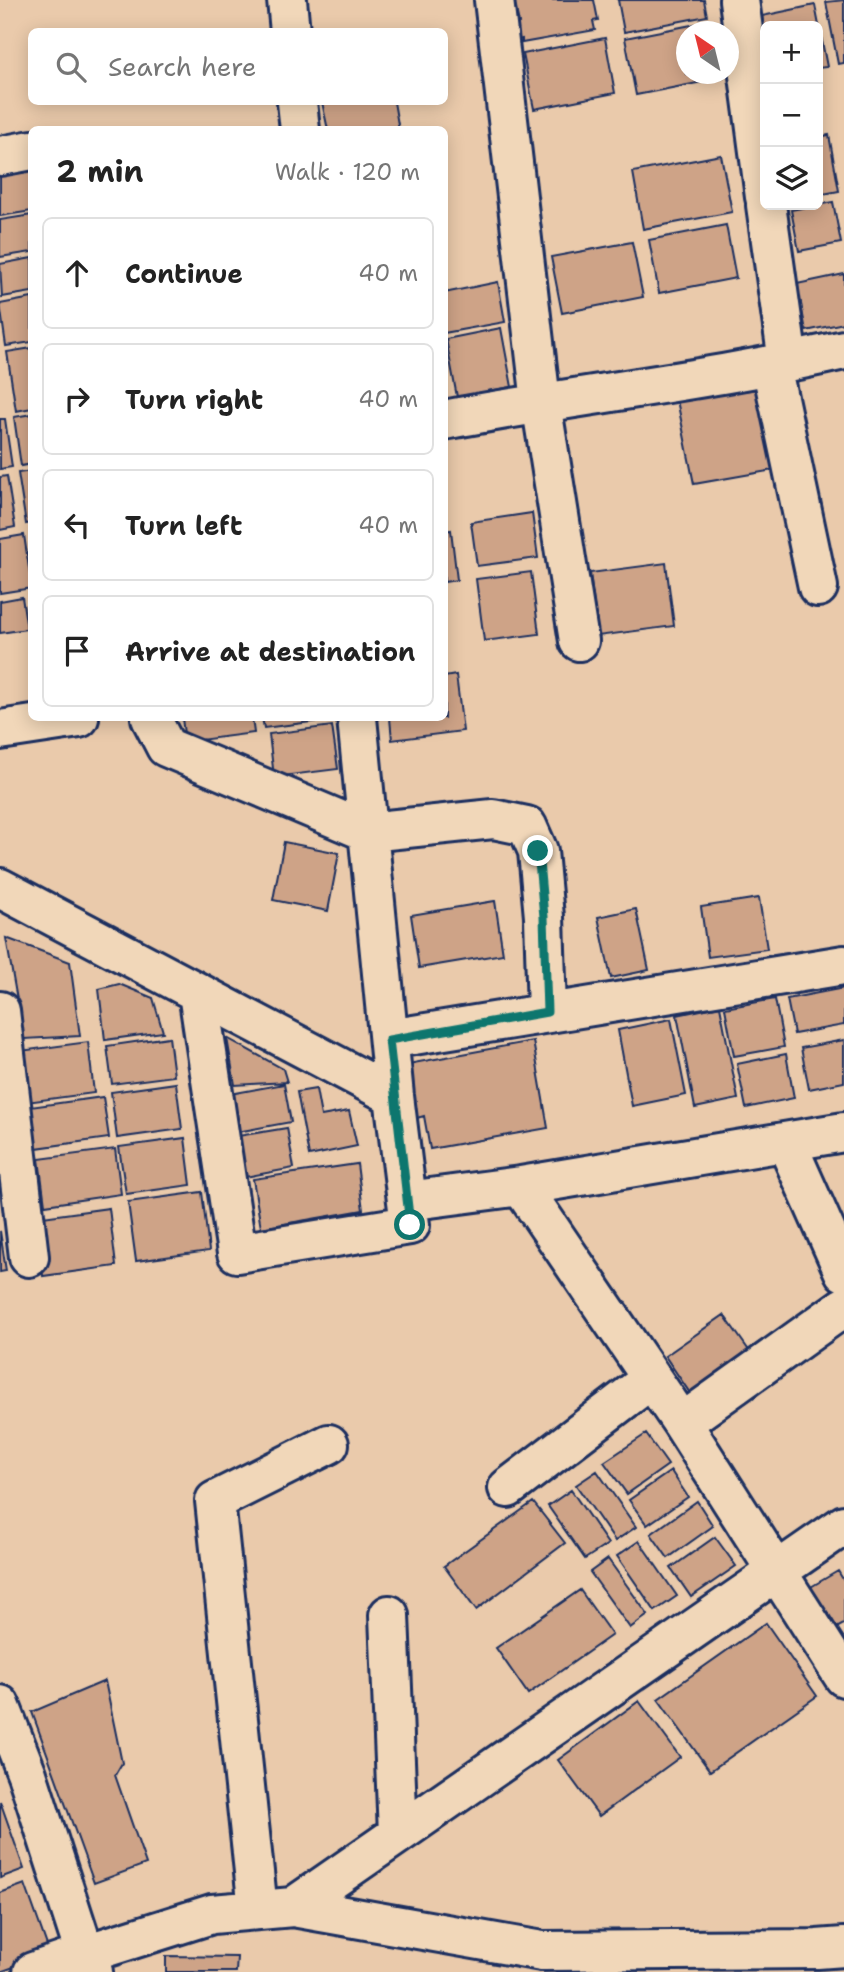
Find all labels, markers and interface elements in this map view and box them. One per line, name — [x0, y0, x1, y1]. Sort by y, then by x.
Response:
north arrow — [676, 21, 739, 84]
map controls — [760, 21, 823, 210]
button: + — [760, 21, 823, 84]
search box — [28, 28, 448, 105]
icon: search — [52, 48, 90, 86]
text: Search here — [108, 49, 257, 84]
button: − — [760, 84, 823, 147]
button: layers — [760, 147, 823, 210]
text: 2 min — [56, 151, 143, 192]
text: Walk · 120 m — [275, 157, 420, 187]
icon: ahead — [58, 254, 96, 292]
text: Continue — [125, 256, 243, 291]
text: 40 m — [358, 258, 418, 288]
icon: right — [58, 380, 96, 418]
text: Turn right — [125, 382, 263, 417]
text: 40 m — [358, 384, 418, 414]
icon: left — [58, 506, 96, 544]
text: Turn left — [125, 508, 242, 543]
text: 40 m — [358, 510, 418, 540]
icon: arrive — [58, 632, 96, 670]
text: Arrive at destination — [125, 634, 415, 669]
route end — [522, 835, 553, 866]
route start — [394, 1209, 425, 1240]

